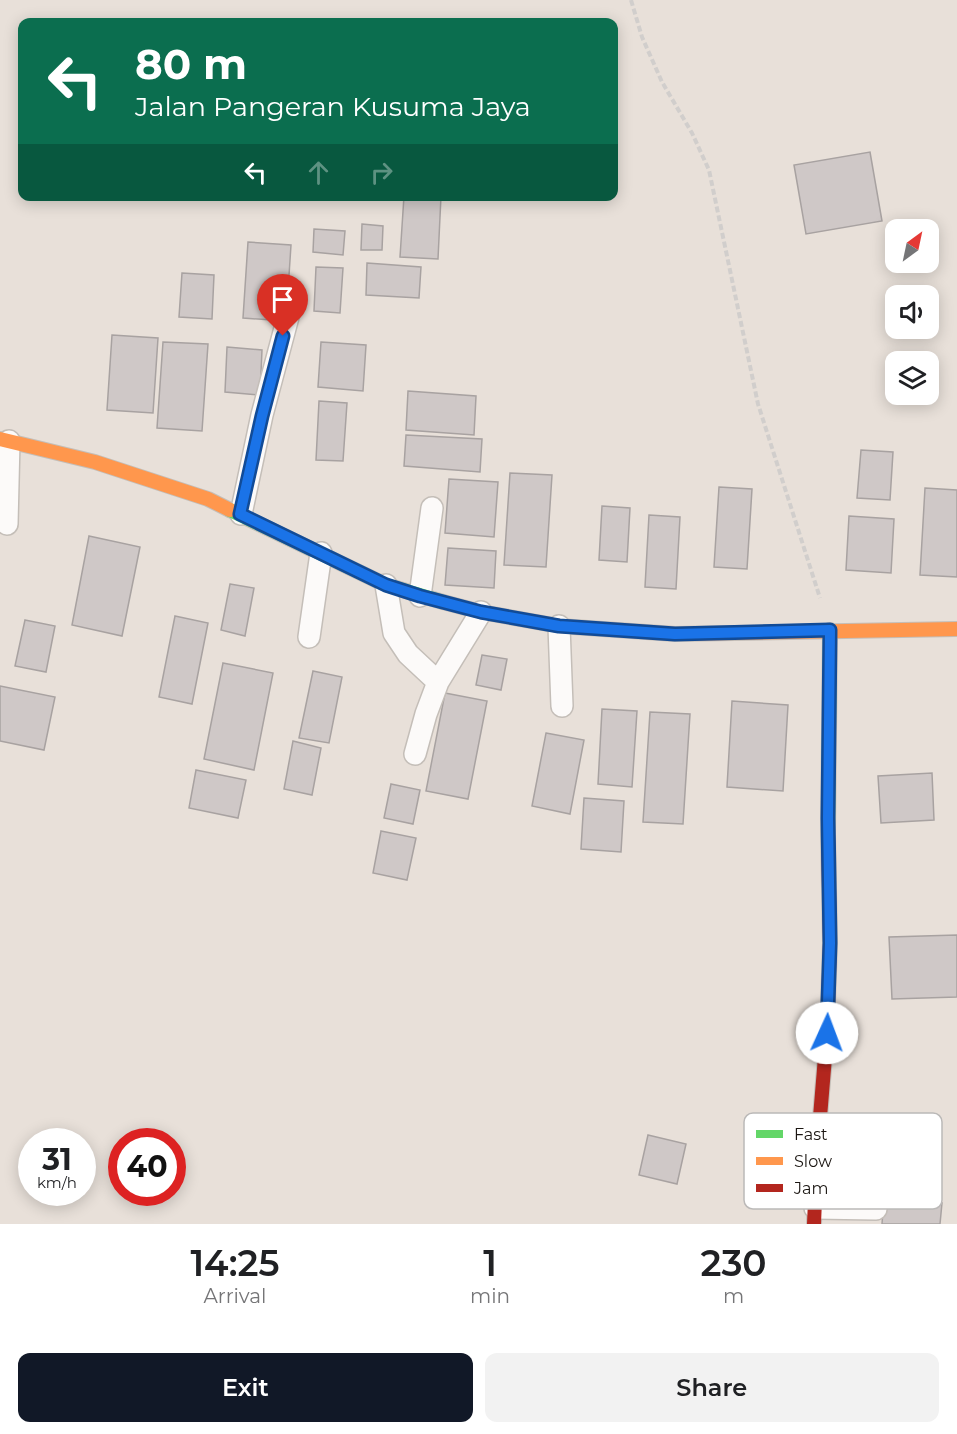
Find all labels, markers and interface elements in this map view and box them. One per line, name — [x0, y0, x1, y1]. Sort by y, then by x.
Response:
text: 80 m — [135, 38, 247, 90]
icon: left — [36, 42, 114, 120]
text: Jalan Pangeran Kusuma Jaya — [135, 90, 531, 123]
icon: left — [239, 156, 272, 189]
icon: ahead — [302, 156, 335, 189]
icon: right — [365, 156, 398, 189]
north arrow — [885, 219, 939, 273]
map controls — [885, 219, 939, 405]
pin — [257, 274, 308, 336]
icon: arrive — [266, 283, 299, 316]
button: sound — [885, 285, 939, 339]
button: layers — [885, 351, 939, 405]
position arrow — [795, 1001, 859, 1065]
legend — [744, 1113, 942, 1209]
text: Fast — [794, 1125, 828, 1144]
speed limit sign: 40 — [108, 1128, 186, 1206]
text: 31 — [42, 1141, 72, 1178]
text: Slow — [794, 1152, 832, 1171]
text: km/h — [37, 1173, 77, 1192]
text: Jam — [793, 1179, 828, 1198]
text: 14:25 — [190, 1241, 280, 1285]
text: 1 — [483, 1241, 497, 1285]
text: 230 — [700, 1241, 767, 1285]
text: Arrival — [203, 1284, 267, 1308]
text: min — [470, 1284, 510, 1308]
text: m — [723, 1284, 744, 1308]
button: Exit — [18, 1353, 473, 1422]
button: Share — [485, 1353, 939, 1422]

